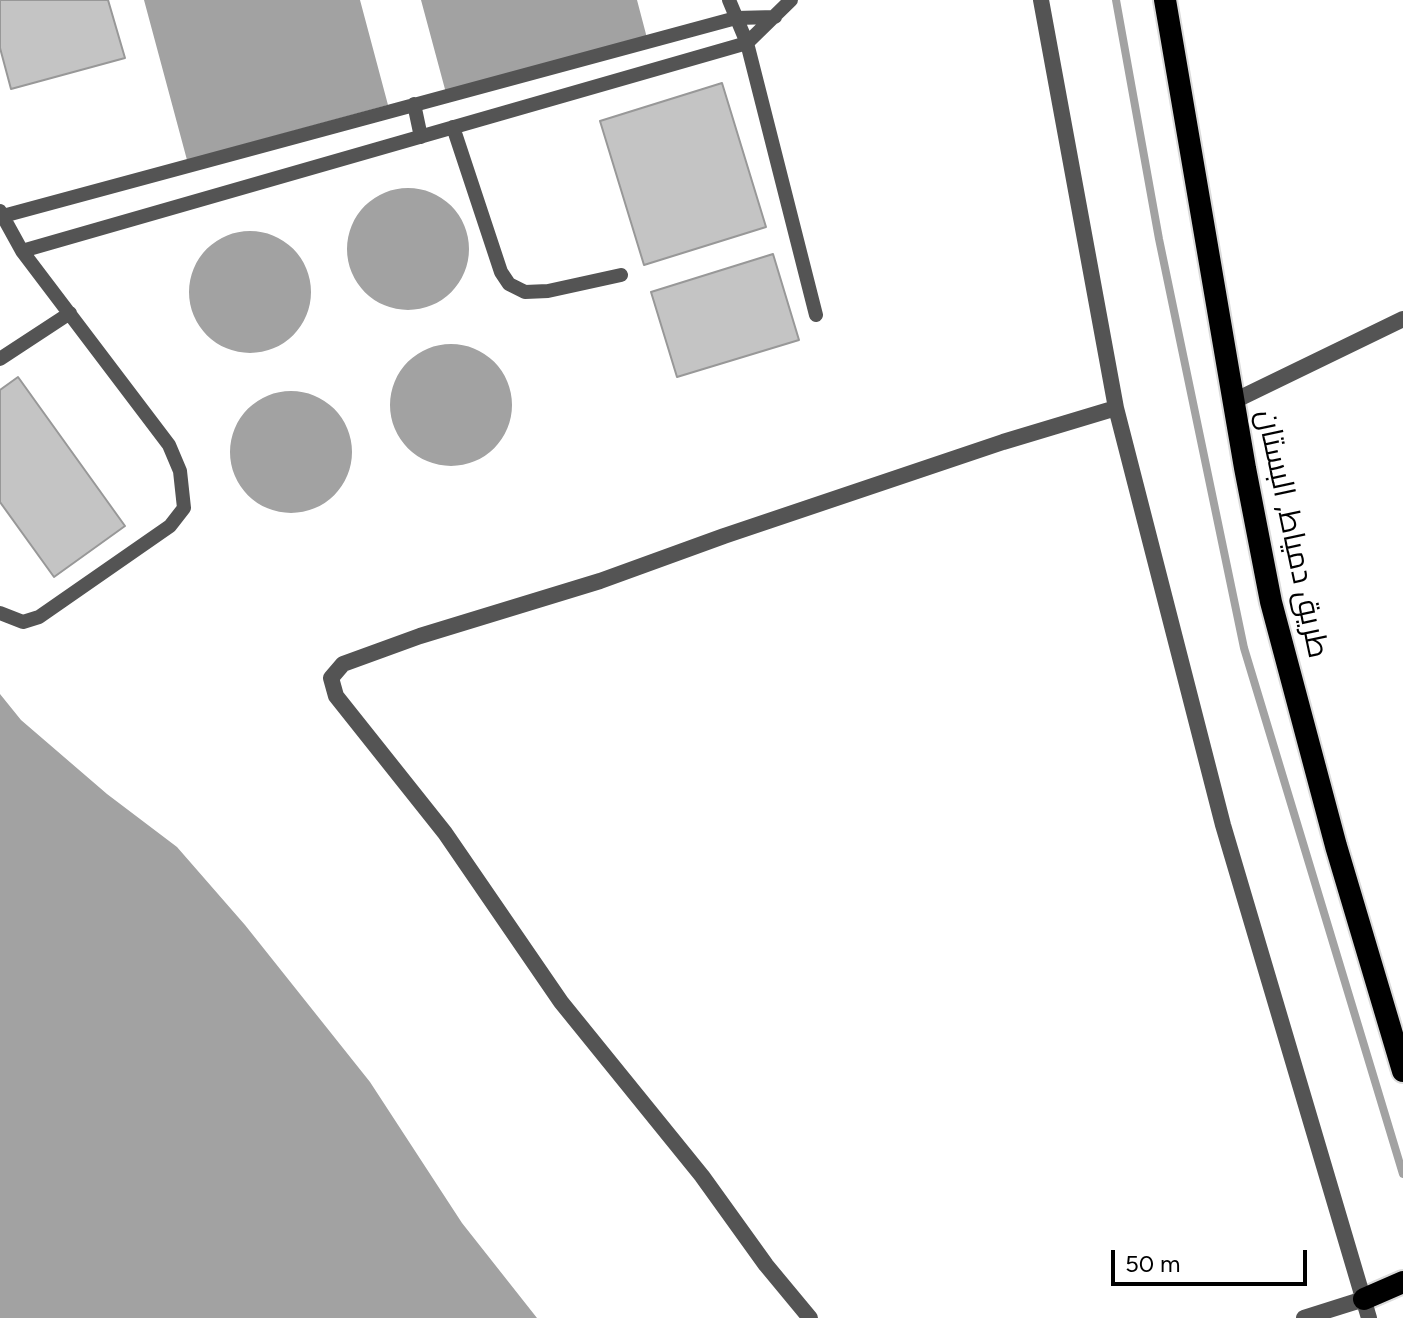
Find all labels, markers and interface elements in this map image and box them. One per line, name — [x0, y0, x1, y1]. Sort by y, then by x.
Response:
street label: طريق دمياط, البستان — [1248, 406, 1336, 662]
scale bar — [1115, 1234, 1311, 1284]
text: 50 m — [1125, 1249, 1181, 1278]

